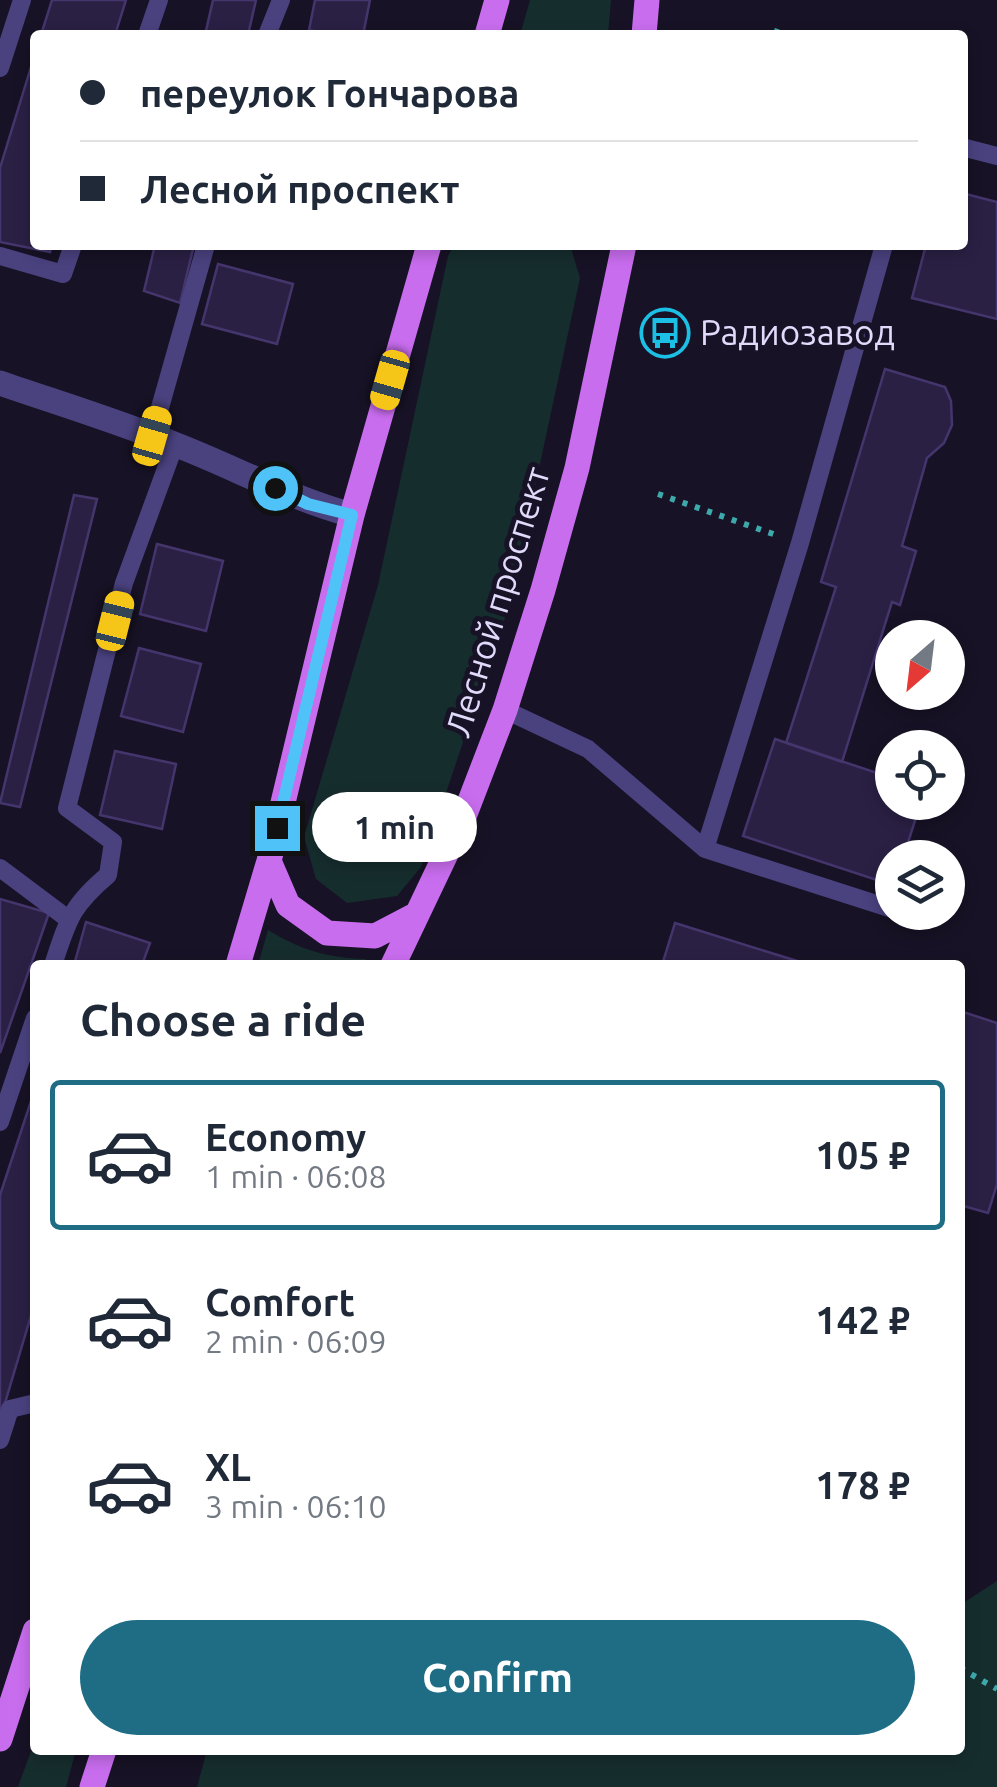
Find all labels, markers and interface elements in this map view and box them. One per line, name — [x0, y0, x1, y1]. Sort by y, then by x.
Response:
text: переулок Гончарова — [140, 72, 520, 114]
text: Лесной проспект — [140, 168, 459, 210]
bus stop icon: Радиозавод — [639, 307, 691, 359]
place label: Радиозавод — [700, 312, 895, 352]
car — [367, 347, 413, 413]
car — [129, 403, 175, 469]
street label: Лесной проспект — [437, 462, 557, 741]
route start — [253, 466, 298, 511]
car — [93, 588, 137, 654]
north arrow — [875, 620, 965, 710]
map controls — [875, 620, 965, 930]
button: locate — [875, 730, 965, 820]
callout: 1 min — [312, 793, 477, 863]
route end — [255, 806, 300, 851]
text: 1 min — [354, 809, 435, 845]
button: layers — [875, 840, 965, 930]
text: Choose a ride — [80, 994, 366, 1045]
icon: car — [85, 1110, 175, 1200]
text: Economy — [205, 1116, 366, 1158]
text: 105 ₽ — [815, 1134, 910, 1176]
text: 1 min · 06:08 — [205, 1158, 387, 1194]
icon: car — [85, 1275, 175, 1365]
text: Comfort — [205, 1281, 355, 1323]
text: 142 ₽ — [815, 1299, 910, 1341]
text: 2 min · 06:09 — [205, 1323, 387, 1359]
icon: car — [85, 1440, 175, 1530]
text: XL — [205, 1446, 251, 1488]
text: 178 ₽ — [815, 1464, 910, 1506]
text: 3 min · 06:10 — [205, 1488, 387, 1524]
button: Confirm — [80, 1620, 915, 1735]

